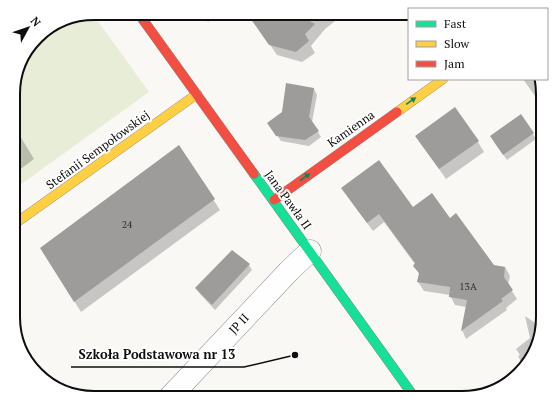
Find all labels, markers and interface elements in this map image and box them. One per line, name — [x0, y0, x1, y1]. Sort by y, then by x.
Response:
north arrow — [8, 8, 48, 48]
legend — [408, 8, 548, 80]
text: N — [28, 14, 44, 30]
text: Fast — [444, 16, 467, 31]
text: Slow — [444, 36, 470, 51]
text: Jam — [444, 56, 465, 71]
one-way arrow — [406, 98, 416, 106]
street label: Stefanii Sempołowskiej — [43, 107, 152, 192]
street label: Kamienna — [324, 107, 377, 150]
street label: Jana Pawła II — [262, 167, 315, 232]
one-way arrow — [300, 173, 311, 181]
house number: 24 — [122, 218, 133, 231]
house number: 13A — [459, 280, 477, 293]
street label: JP II — [225, 310, 252, 337]
callout: Szkoła Podstawowa nr 13 — [71, 342, 244, 367]
text: Szkoła Podstawowa nr 13 — [79, 345, 235, 363]

